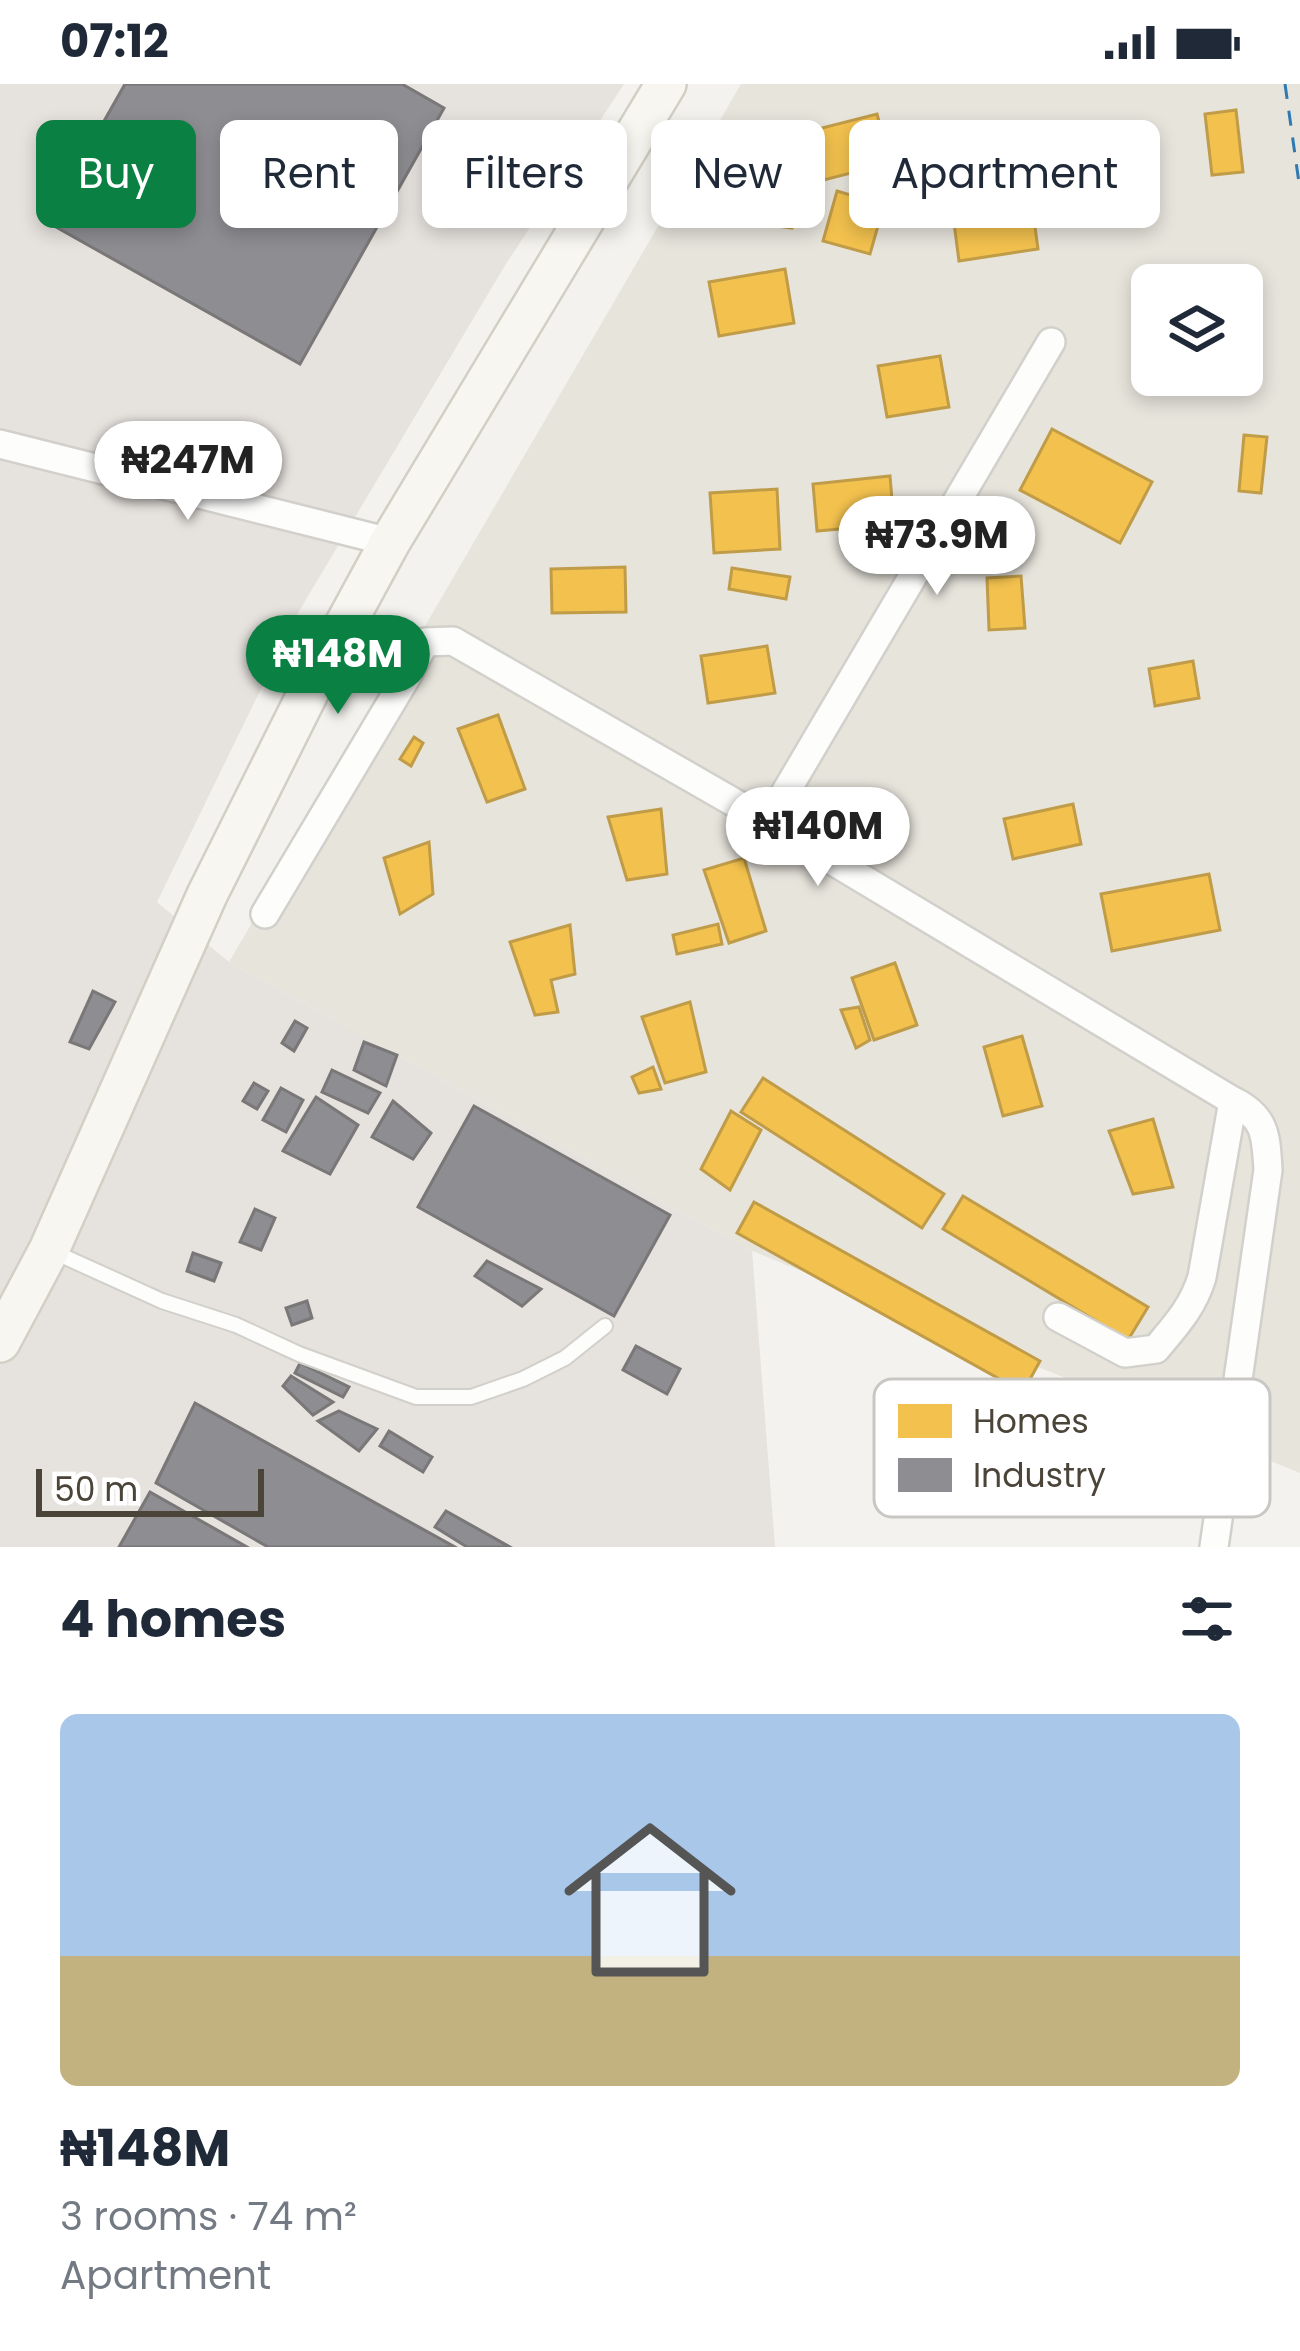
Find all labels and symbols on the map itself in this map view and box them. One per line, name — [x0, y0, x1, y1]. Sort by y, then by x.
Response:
pin: ₦247M — [104, 421, 272, 523]
pin: ₦73.9M — [839, 496, 1035, 598]
pin: ₦148M — [254, 615, 422, 717]
pin: ₦140M — [734, 787, 902, 889]
legend — [874, 1379, 1270, 1517]
text: Homes — [973, 1398, 1089, 1445]
text: Industry — [973, 1452, 1106, 1499]
scale bar — [36, 1463, 264, 1516]

